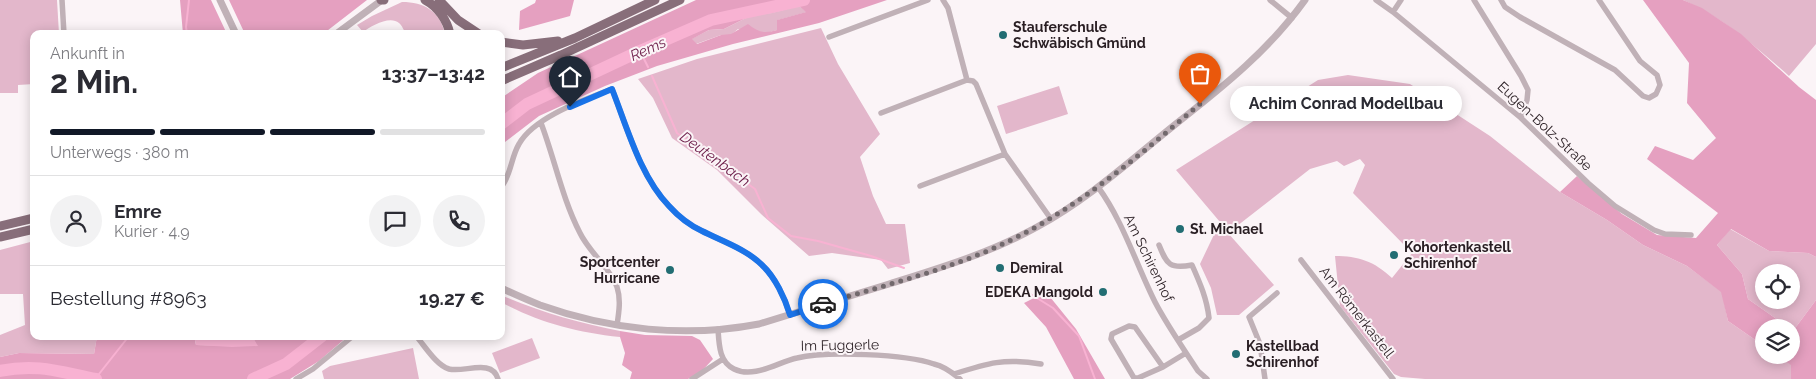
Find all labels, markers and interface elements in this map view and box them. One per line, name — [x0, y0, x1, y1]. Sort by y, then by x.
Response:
place label: Stauferschule Schwäbisch Gmünd — [1013, 19, 1146, 51]
marker: Stauferschule Schwäbisch Gmünd — [997, 29, 1009, 41]
water label: Rems — [627, 33, 669, 65]
text: Ankunft in — [50, 44, 125, 63]
pin — [1179, 53, 1221, 104]
pin — [549, 56, 591, 107]
icon: bag — [1186, 60, 1214, 88]
text: 13:37–13:42 — [382, 62, 485, 84]
text: 2 Min. — [50, 63, 138, 100]
icon: home — [556, 63, 584, 91]
street label: Eugen-Bolz-Straße — [1495, 78, 1595, 174]
callout: Achim Conrad Modellbau — [1230, 86, 1462, 122]
text: Achim Conrad Modellbau — [1249, 94, 1443, 113]
water label: Deutenbach — [677, 128, 753, 190]
text: Unterwegs · 380 m — [50, 143, 189, 162]
button: person — [50, 195, 102, 247]
button: chat — [369, 195, 421, 247]
button: phone — [433, 195, 485, 247]
text: Emre — [114, 200, 162, 222]
street label: Am Schirenhof — [1121, 212, 1178, 306]
place label: St. Michael — [1190, 221, 1264, 237]
text: Kurier · 4.9 — [114, 222, 190, 241]
marker: St. Michael — [1174, 223, 1186, 235]
place label: Kohortenkastell Schirenhof — [1404, 239, 1512, 271]
marker: Kohortenkastell Schirenhof — [1388, 249, 1400, 261]
place label: Sportcenter Hurricane — [580, 254, 661, 286]
place label: Demiral — [1010, 260, 1063, 276]
marker: Demiral — [994, 262, 1006, 274]
street label: Am Römerkastell — [1316, 263, 1398, 361]
marker: Sportcenter Hurricane — [664, 264, 676, 276]
map controls — [1755, 264, 1800, 364]
button: locate — [1755, 264, 1800, 309]
courier — [798, 279, 848, 329]
place label: EDEKA Mangold — [985, 284, 1093, 300]
marker: EDEKA Mangold — [1097, 286, 1109, 298]
text: Bestellung #8963 — [50, 287, 207, 309]
text: 19.27 € — [419, 287, 485, 309]
icon: car — [809, 290, 837, 318]
button: layers — [1755, 319, 1800, 364]
street label: Im Fuggerle — [801, 336, 879, 354]
place label: Kastellbad Schirenhof — [1246, 338, 1320, 370]
marker: Kastellbad Schirenhof — [1230, 348, 1242, 360]

